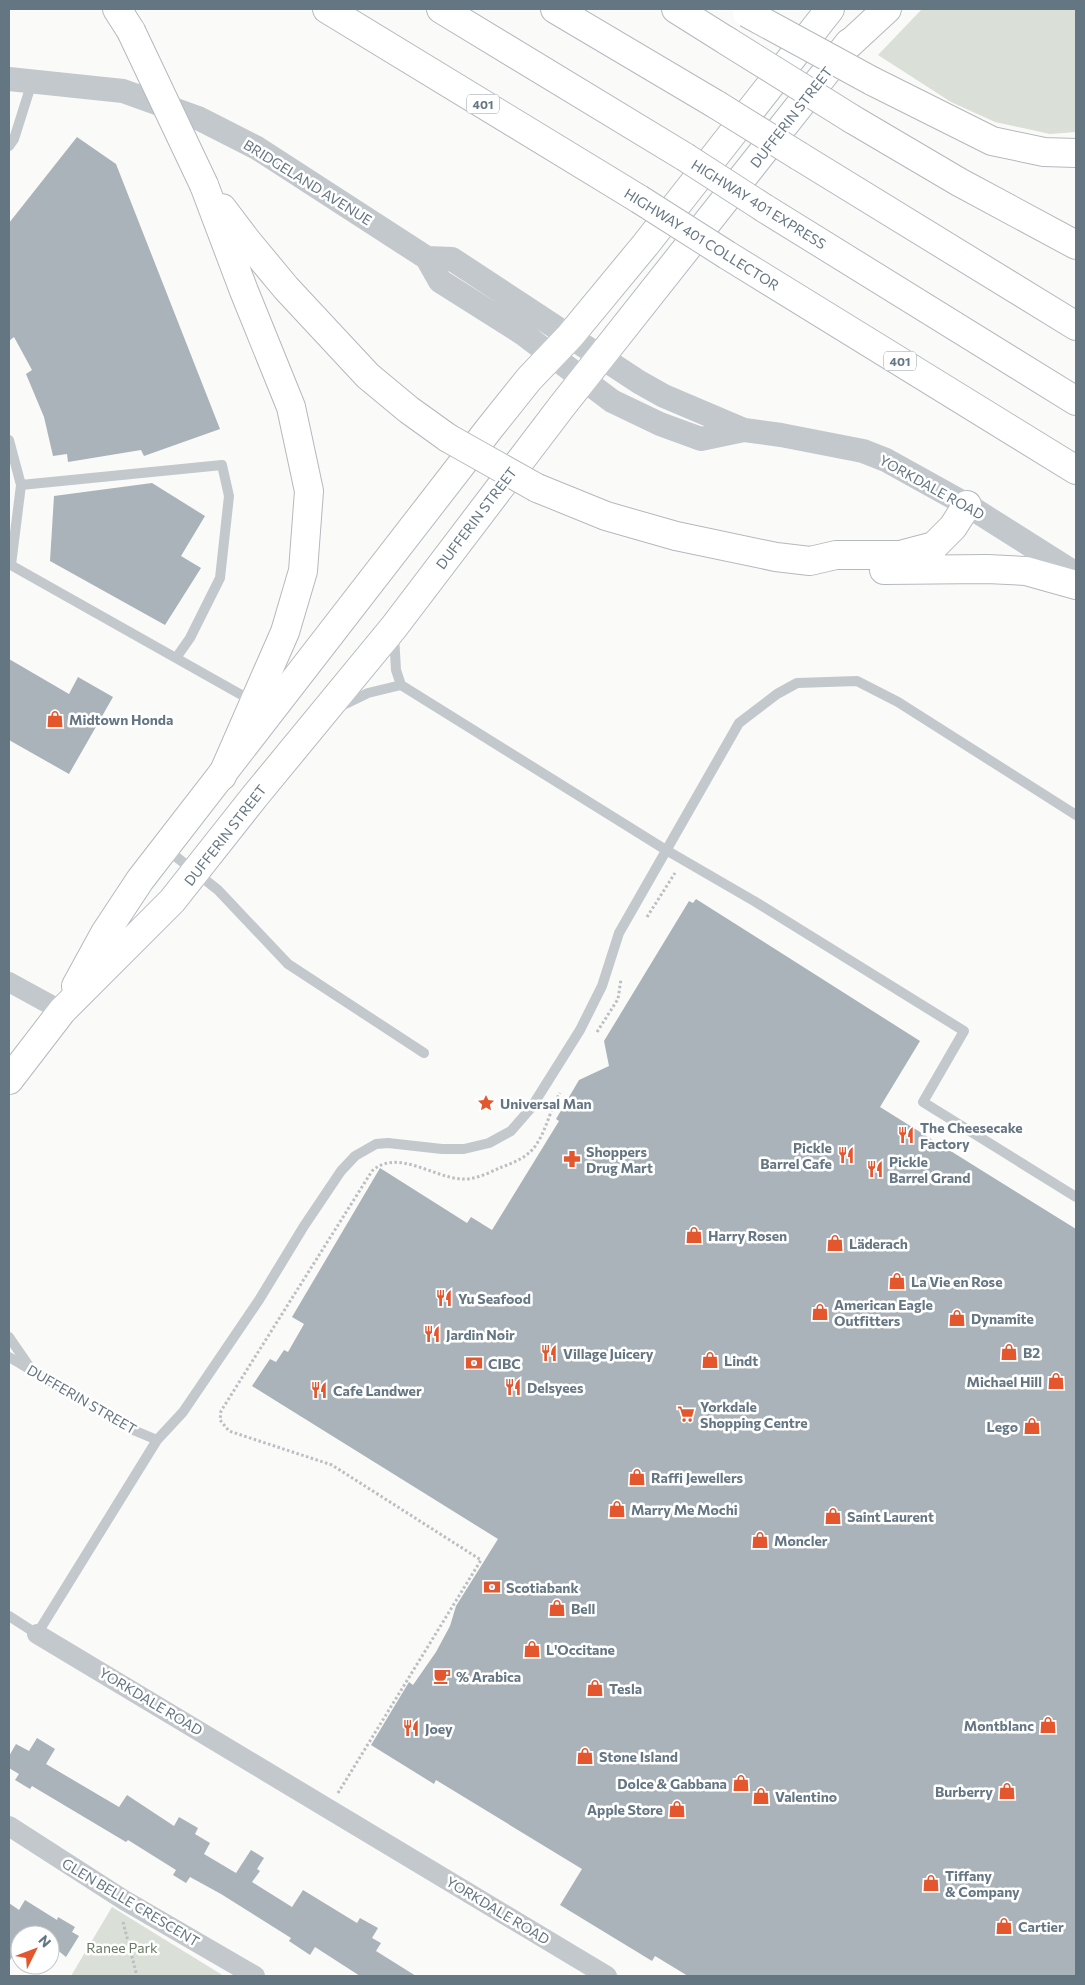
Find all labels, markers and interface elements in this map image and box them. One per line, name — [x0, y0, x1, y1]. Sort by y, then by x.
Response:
street label: DUFFERIN STREET — [746, 63, 836, 171]
road number: 401 — [467, 95, 499, 114]
street label: BRIDGELAND AVENUE — [241, 136, 375, 228]
street label: HIGHWAY 401 EXPRESS — [689, 156, 829, 252]
street label: HIGHWAY 401 COLLECTOR — [622, 184, 782, 294]
road number: 401 — [884, 352, 916, 371]
street label: YORKDALE ROAD — [876, 451, 988, 523]
street label: DUFFERIN STREET — [432, 464, 520, 572]
shop icon: Midtown Honda — [45, 709, 65, 729]
place label: Midtown Honda — [69, 711, 173, 728]
street label: DUFFERIN STREET — [180, 781, 270, 889]
place icon: Universal Man — [476, 1093, 496, 1113]
place label: Universal Man — [500, 1095, 592, 1112]
place label: The Cheesecake Factory — [920, 1119, 1023, 1152]
restaurant icon: The Cheesecake Factory — [896, 1125, 916, 1145]
place label: Pickle Barrel Cafe — [760, 1139, 832, 1172]
place label: Shoppers Drug Mart — [586, 1143, 653, 1176]
restaurant icon: Pickle Barrel Cafe — [836, 1145, 856, 1165]
pharmacy icon: Shoppers Drug Mart — [562, 1149, 582, 1169]
place label: Pickle Barrel Grand — [889, 1153, 970, 1186]
restaurant icon: Pickle Barrel Grand — [865, 1159, 885, 1179]
shop icon: Harry Rosen — [684, 1225, 704, 1245]
place label: Harry Rosen — [708, 1227, 787, 1244]
shop icon: Läderach — [825, 1233, 845, 1253]
place label: Läderach — [849, 1235, 908, 1252]
shop icon: La Vie en Rose — [887, 1271, 907, 1291]
place label: La Vie en Rose — [911, 1273, 1003, 1290]
restaurant icon: Yu Seafood — [434, 1288, 454, 1308]
place label: Yu Seafood — [458, 1290, 531, 1307]
place label: American Eagle Outfitters — [834, 1296, 933, 1329]
shop icon: American Eagle Outfitters — [810, 1302, 830, 1322]
shop icon: Dynamite — [947, 1308, 967, 1328]
place label: Dynamite — [971, 1310, 1034, 1327]
restaurant icon: Jardin Noir — [422, 1324, 442, 1344]
place label: Jardin Noir — [446, 1326, 515, 1343]
shop icon: B2 — [999, 1342, 1019, 1362]
restaurant icon: Village Juicery — [539, 1343, 559, 1363]
place label: B2 — [1023, 1344, 1040, 1361]
place label: Village Juicery — [563, 1345, 654, 1362]
shop icon: Lindt — [700, 1350, 720, 1370]
place label: Lindt — [724, 1352, 758, 1369]
bank icon: CIBC — [464, 1353, 484, 1373]
place label: CIBC — [488, 1355, 521, 1372]
street label: DUFFERIN STREET — [24, 1361, 140, 1437]
shop icon: Michael Hill — [1046, 1371, 1066, 1391]
place label: Michael Hill — [966, 1373, 1042, 1390]
restaurant icon: Delsyees — [503, 1377, 523, 1397]
place label: Delsyees — [527, 1379, 584, 1396]
restaurant icon: Cafe Landwer — [309, 1380, 329, 1400]
place label: Cafe Landwer — [333, 1382, 422, 1399]
place label: Yorkdale Shopping Centre — [700, 1398, 808, 1431]
supermarket icon: Yorkdale Shopping Centre — [676, 1404, 696, 1424]
shop icon: Lego — [1022, 1416, 1042, 1436]
place label: Lego — [987, 1418, 1018, 1435]
shop icon: Raffi Jewellers — [627, 1467, 647, 1487]
place label: Raffi Jewellers — [651, 1469, 744, 1486]
shop icon: Marry Me Mochi — [607, 1499, 627, 1519]
place label: Marry Me Mochi — [631, 1501, 738, 1518]
shop icon: Saint Laurent — [823, 1506, 843, 1526]
place label: Saint Laurent — [847, 1508, 934, 1525]
shop icon: Moncler — [750, 1530, 770, 1550]
place label: Moncler — [774, 1532, 828, 1549]
bank icon: Scotiabank — [482, 1577, 502, 1597]
place label: Scotiabank — [506, 1579, 579, 1596]
shop icon: Bell — [547, 1598, 567, 1618]
place label: Bell — [571, 1600, 595, 1617]
shop icon: L'Occitane — [522, 1639, 542, 1659]
place label: L'Occitane — [546, 1641, 615, 1658]
street label: YORKDALE ROAD — [96, 1663, 206, 1739]
cafe icon: % Arabica — [432, 1666, 452, 1686]
place label: % Arabica — [456, 1668, 521, 1685]
shop icon: Tesla — [585, 1678, 605, 1698]
place label: Tesla — [609, 1680, 642, 1697]
shop icon: Montblanc — [1038, 1715, 1058, 1735]
place label: Montblanc — [964, 1717, 1034, 1734]
restaurant icon: Joey — [401, 1718, 421, 1738]
place label: Joey — [425, 1720, 453, 1737]
shop icon: Stone Island — [575, 1746, 595, 1766]
place label: Stone Island — [599, 1748, 678, 1765]
shop icon: Dolce & Gabbana — [731, 1773, 751, 1793]
place label: Dolce & Gabbana — [617, 1775, 727, 1792]
shop icon: Burberry — [997, 1781, 1017, 1801]
place label: Burberry — [935, 1783, 993, 1800]
shop icon: Valentino — [751, 1786, 771, 1806]
place label: Valentino — [775, 1788, 837, 1805]
shop icon: Apple Store — [667, 1799, 687, 1819]
place label: Apple Store — [587, 1801, 663, 1818]
street label: GLEN BELLE CRESCENT — [59, 1854, 203, 1950]
place label: Tiffany & Company — [945, 1867, 1020, 1900]
street label: YORKDALE ROAD — [443, 1872, 553, 1948]
shop icon: Tiffany & Company — [921, 1873, 941, 1893]
shop icon: Cartier — [994, 1916, 1014, 1936]
place label: Cartier — [1018, 1918, 1064, 1935]
north arrow — [10, 1925, 60, 1975]
text: N — [35, 1931, 55, 1951]
park label: Ranee Park — [86, 1939, 158, 1956]

